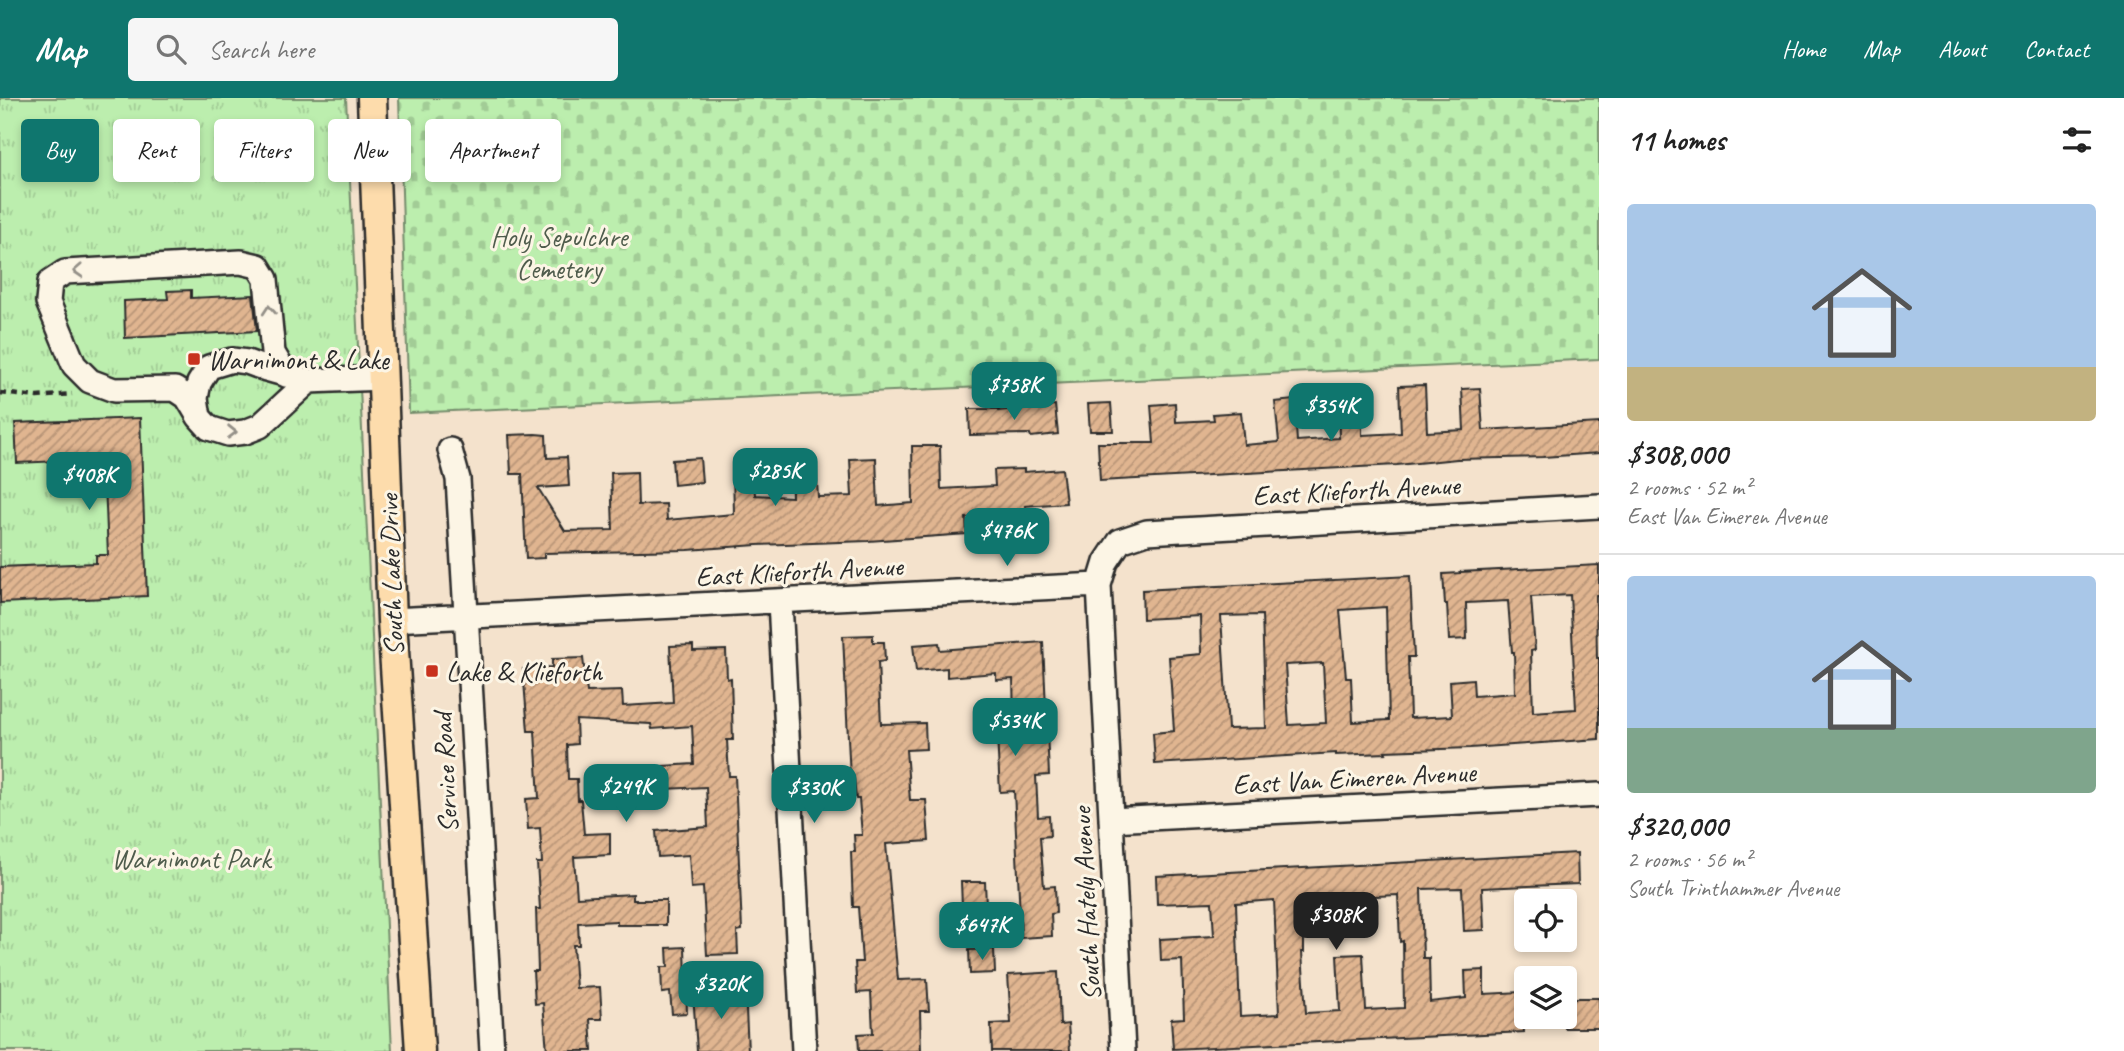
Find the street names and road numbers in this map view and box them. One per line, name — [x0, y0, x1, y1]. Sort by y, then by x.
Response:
street label: East Klieforth Avenue — [1252, 467, 1462, 513]
street label: South Lake Drive — [371, 492, 411, 656]
street label: East Klieforth Avenue — [695, 548, 905, 594]
street label: Service Road — [424, 708, 466, 834]
street label: East Van Eimeren Avenue — [1232, 754, 1478, 802]
street label: South Hately Avenue — [1063, 804, 1109, 1002]

